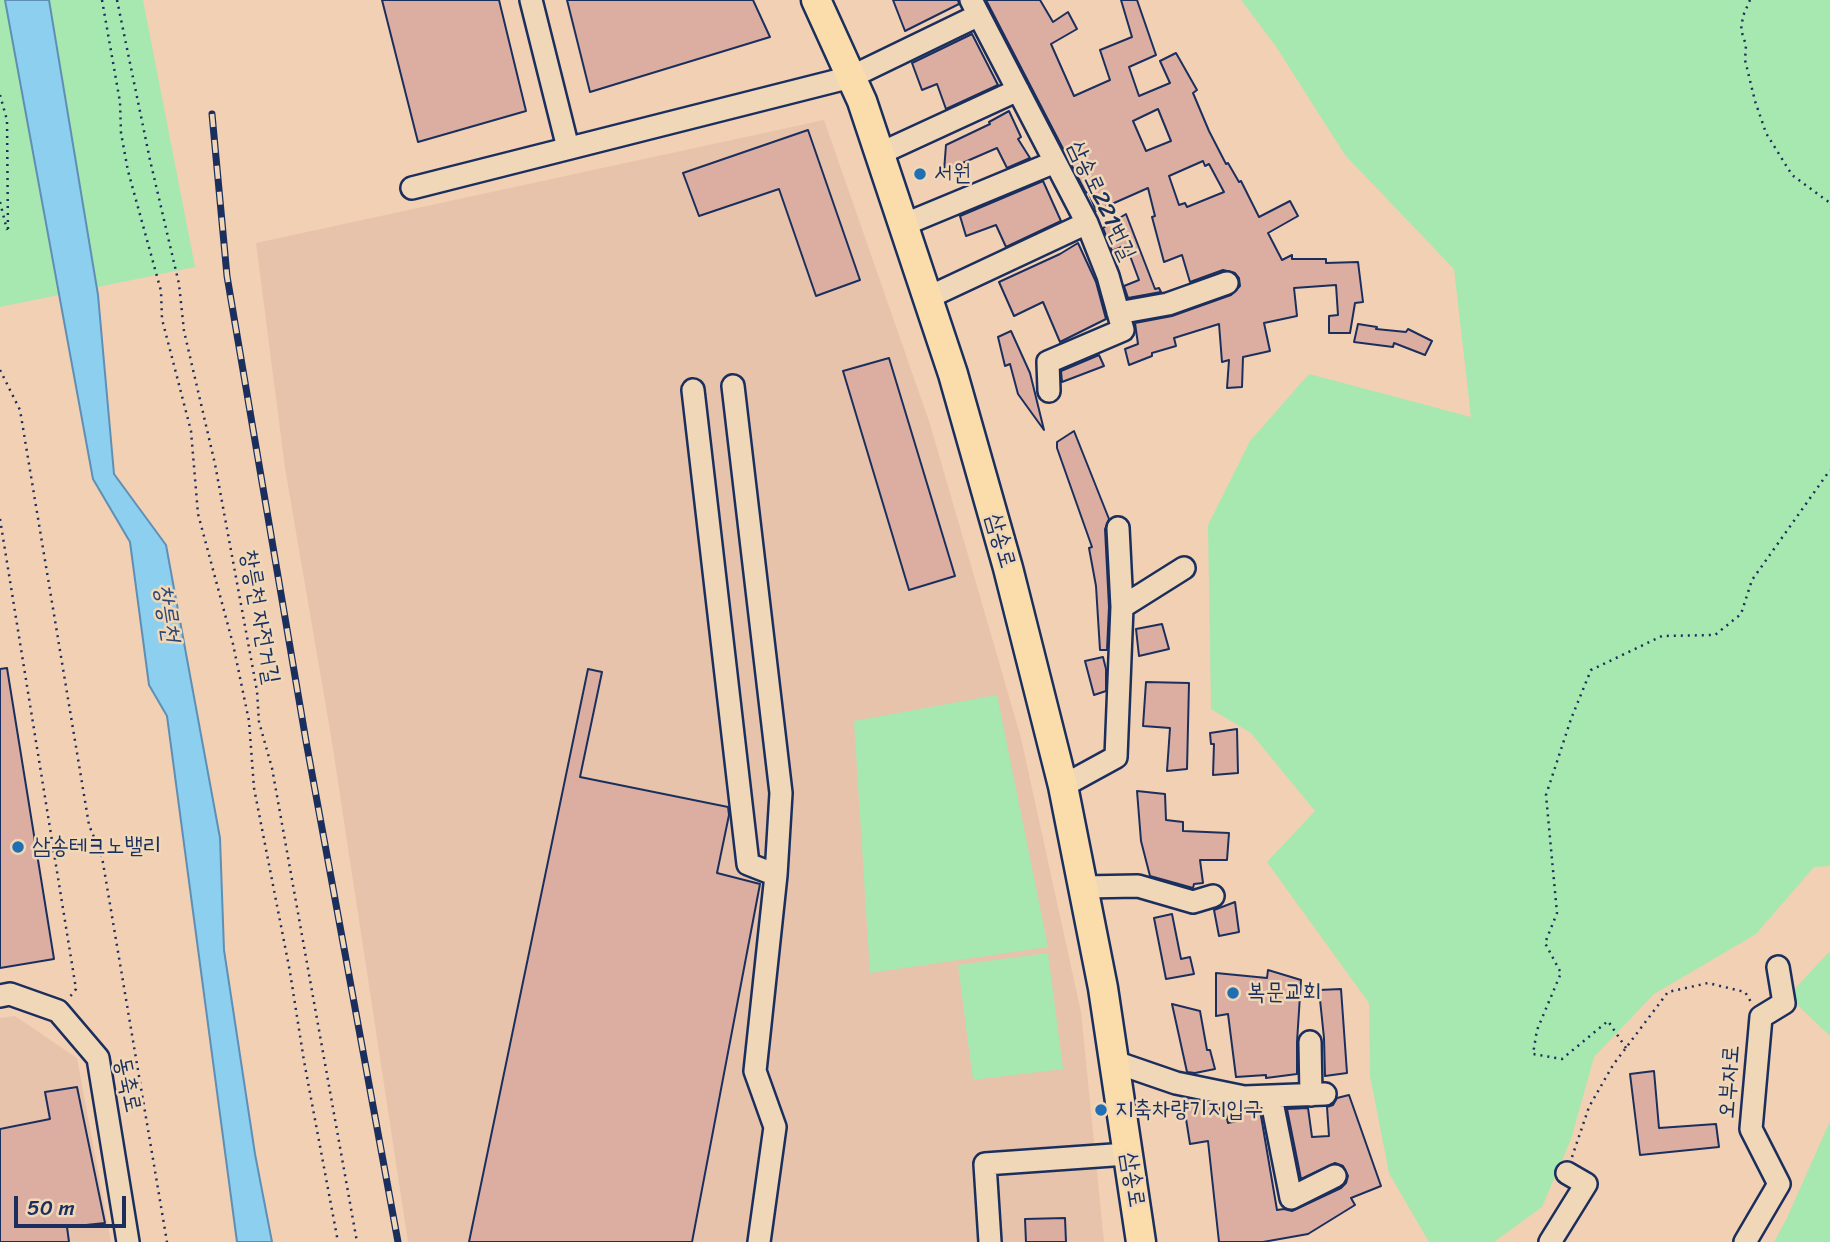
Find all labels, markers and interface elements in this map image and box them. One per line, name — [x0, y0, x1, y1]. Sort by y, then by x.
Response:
street label: 삼송로221번길 — [1061, 137, 1141, 265]
place label: 서원 — [934, 160, 971, 188]
marker: 서원 — [912, 166, 928, 182]
street label: 삼송로 — [979, 511, 1021, 571]
street label: 창릉천 자전거길 — [234, 548, 284, 686]
water label: 창릉천 — [147, 582, 185, 644]
place label: 삼송테크노밸리 — [32, 833, 162, 861]
marker: 삼송테크노밸리 — [10, 839, 26, 855]
place label: 복문교회 — [1247, 979, 1321, 1007]
marker: 복문교회 — [1225, 985, 1241, 1001]
street label: 오부자로 — [1714, 1044, 1746, 1120]
street label: 동축로 — [108, 1055, 146, 1115]
place label: 지축차량기지입구 — [1115, 1096, 1263, 1124]
marker: 지축차량기지입구 — [1093, 1102, 1109, 1118]
street label: 삼송로 — [1114, 1150, 1150, 1210]
scale bar — [18, 1182, 130, 1226]
text: 50 m — [27, 1189, 75, 1227]

